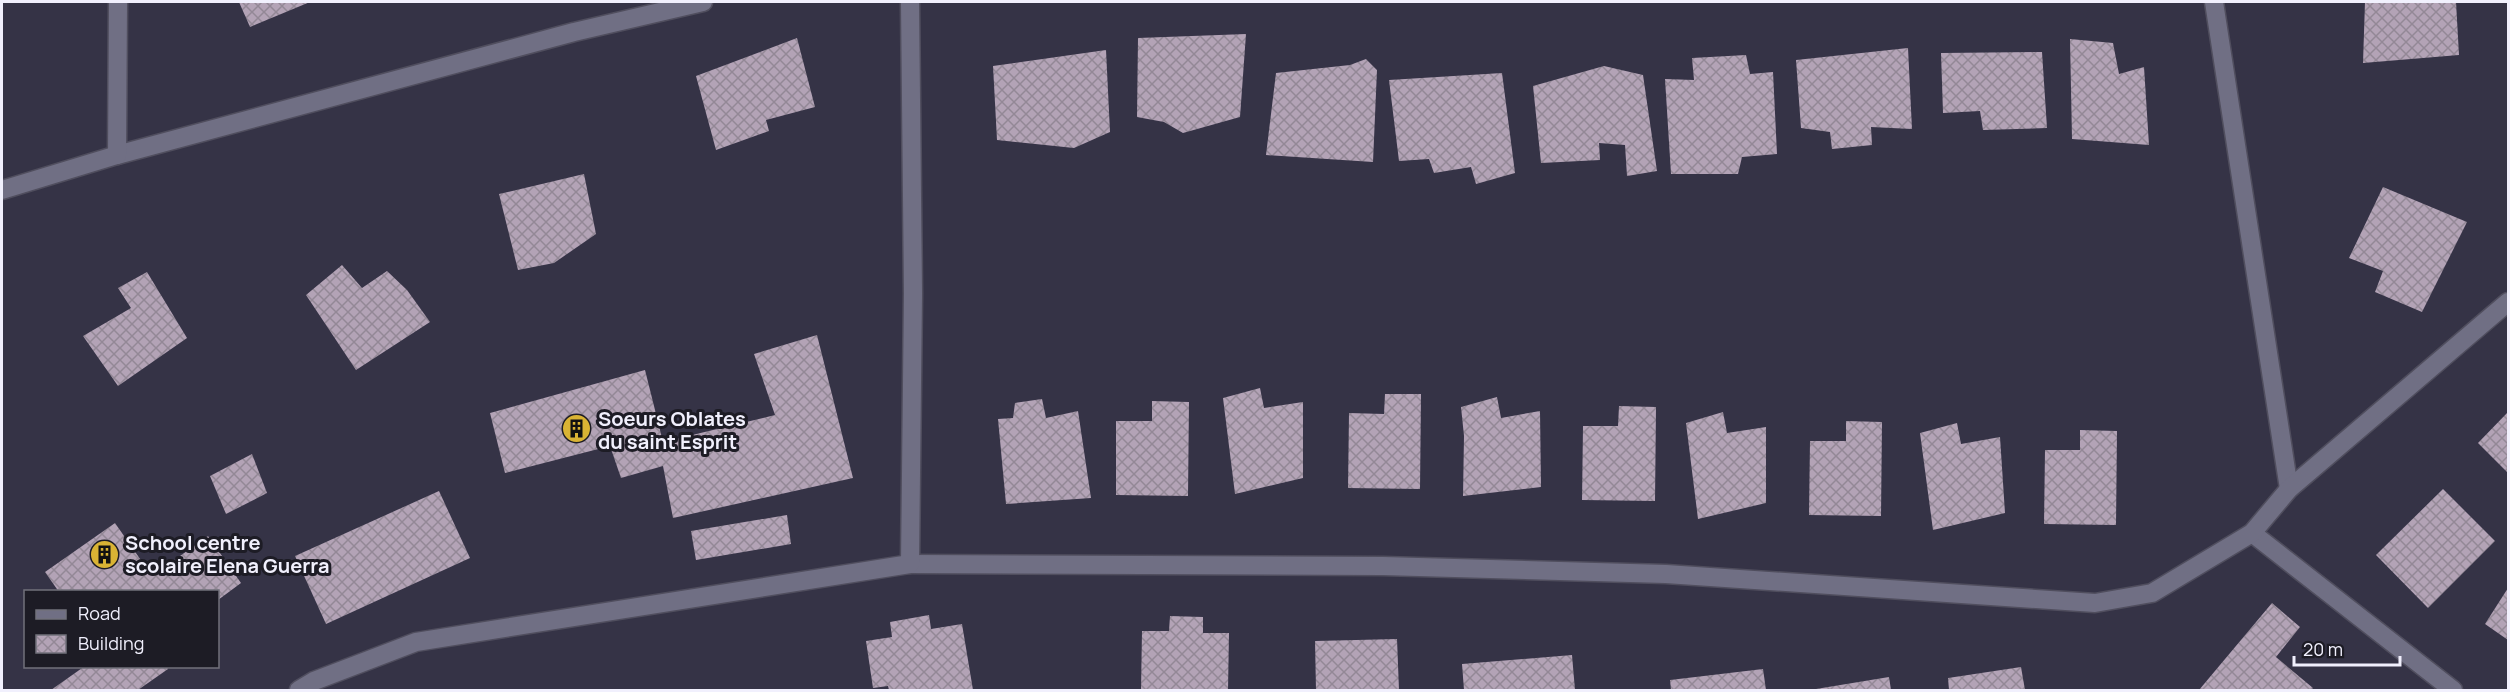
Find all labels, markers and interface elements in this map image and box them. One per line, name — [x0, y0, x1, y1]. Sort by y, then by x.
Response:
place label: Soeurs Oblates du saint Esprit — [598, 405, 746, 455]
building icon: Soeurs Oblates du saint Esprit — [561, 413, 593, 445]
place label: School centre scolaire Elena Guerra — [125, 529, 329, 579]
building icon: School centre scolaire Elena Guerra — [88, 538, 120, 570]
legend — [24, 590, 219, 668]
text: Road — [78, 601, 121, 625]
scale bar — [2294, 629, 2400, 667]
text: Building — [78, 631, 144, 655]
text: 20 m — [2303, 637, 2343, 661]

